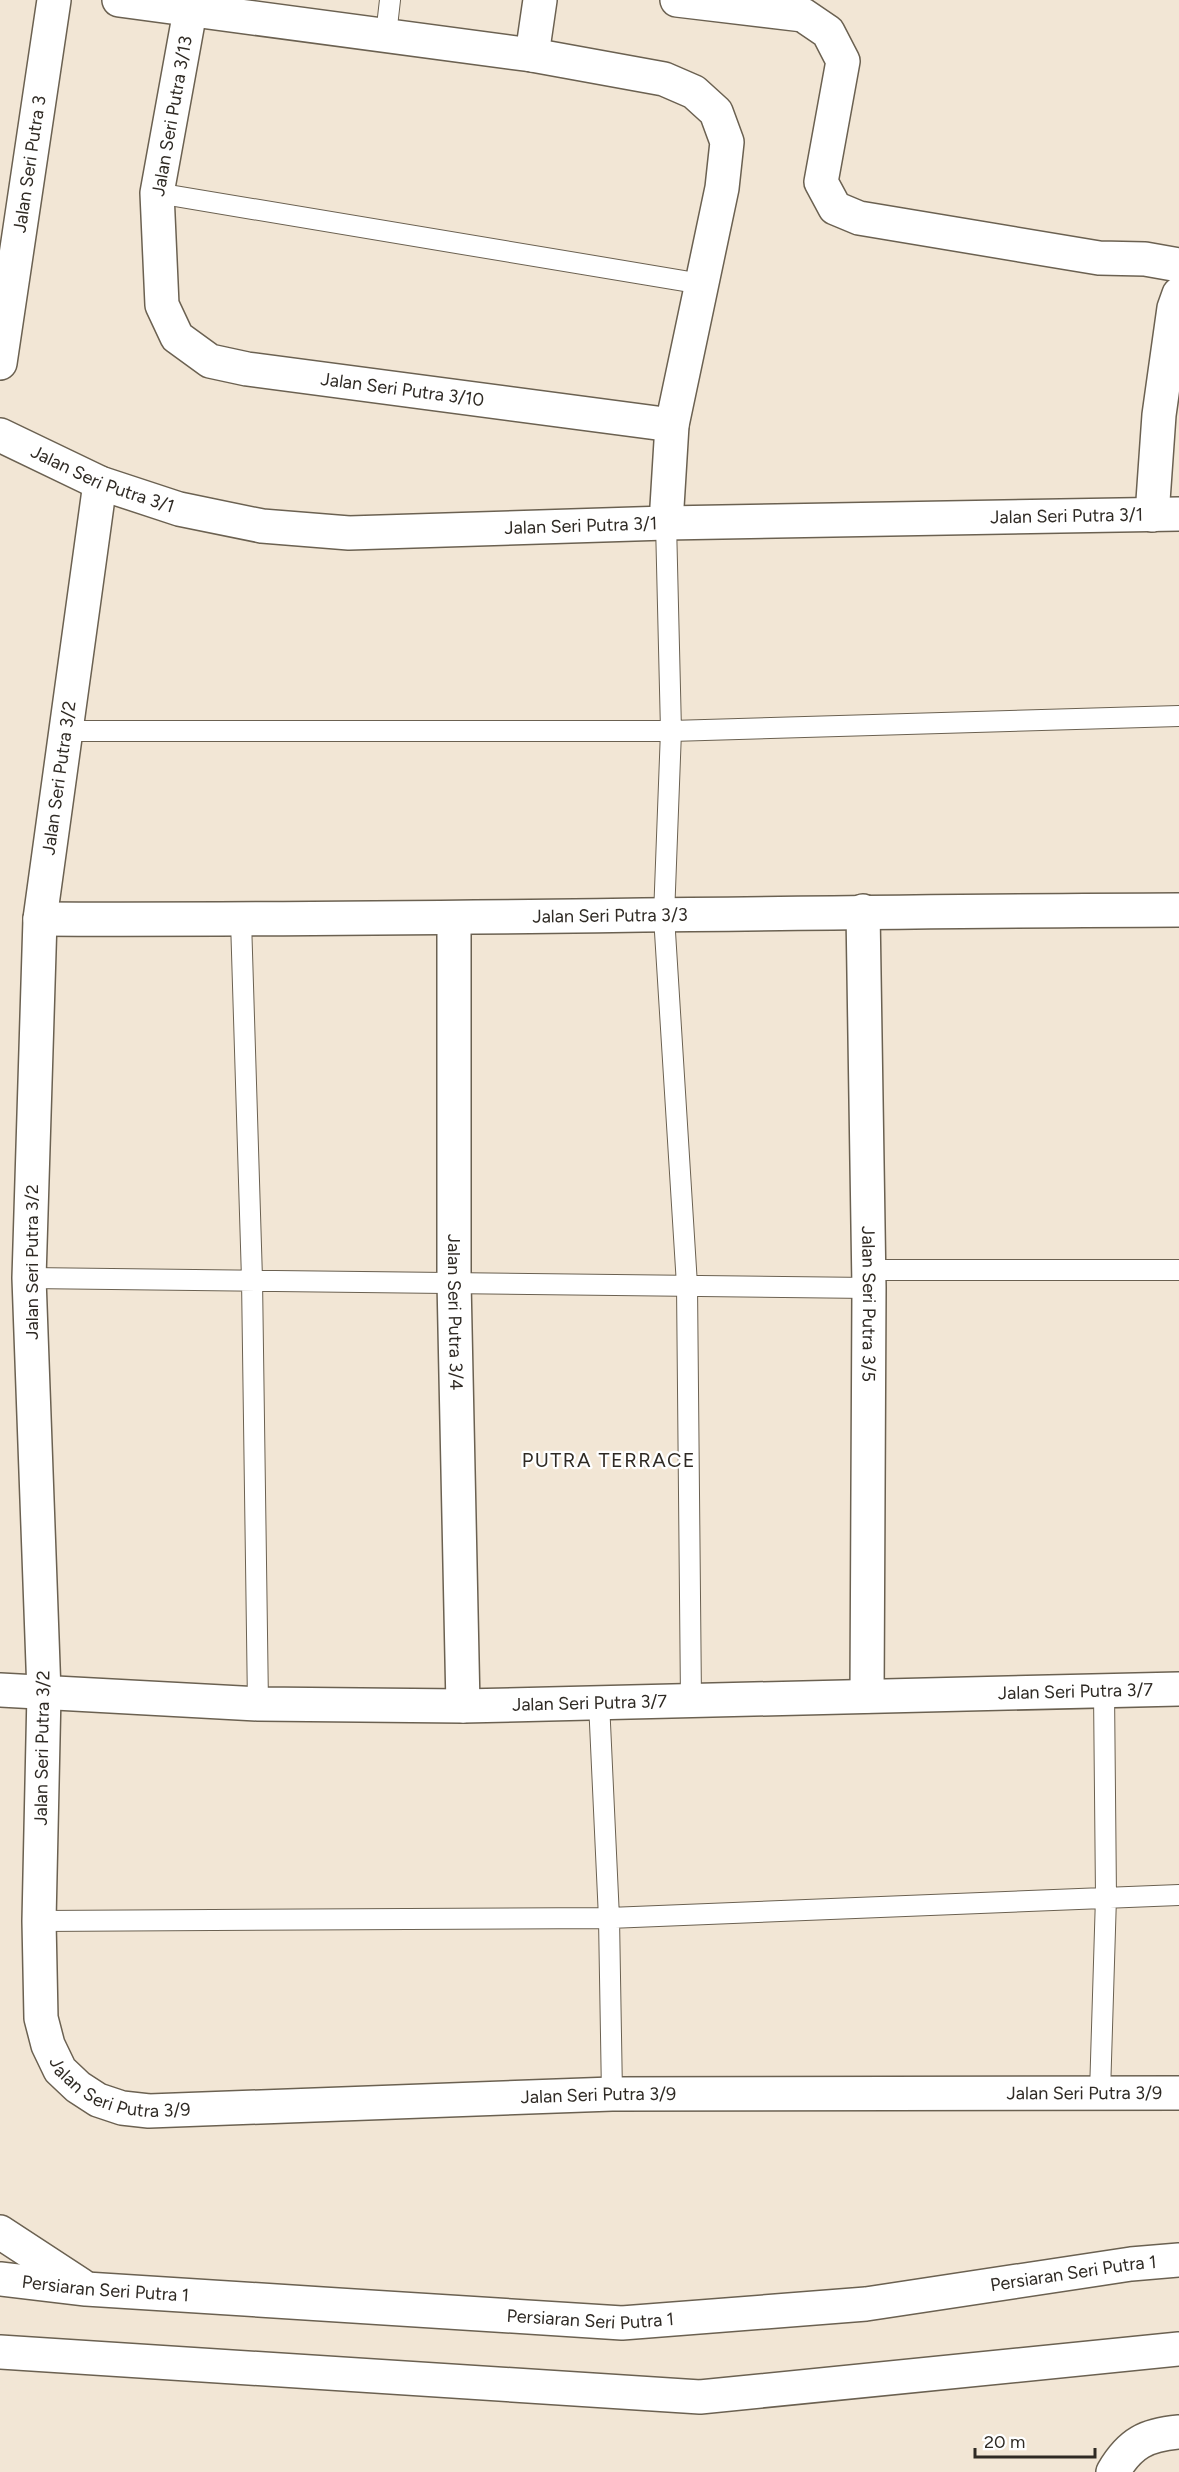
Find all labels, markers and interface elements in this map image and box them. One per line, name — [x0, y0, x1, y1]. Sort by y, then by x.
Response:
street label: Jalan Seri Putra 3/13 — [147, 34, 197, 198]
street label: Jalan Seri Putra 3 — [9, 94, 51, 234]
street label: Jalan Seri Putra 3/10 — [319, 368, 485, 411]
street label: Jalan Seri Putra 3/1 — [27, 440, 177, 518]
street label: Jalan Seri Putra 3/1 — [990, 504, 1143, 528]
street label: Jalan Seri Putra 3/1 — [504, 512, 658, 539]
street label: Jalan Seri Putra 3/2 — [37, 700, 81, 856]
street label: Jalan Seri Putra 3/3 — [532, 904, 688, 928]
street label: Jalan Seri Putra 3/2 — [21, 1184, 43, 1340]
street label: Jalan Seri Putra 3/5 — [857, 1226, 880, 1382]
street label: Jalan Seri Putra 3/4 — [443, 1234, 467, 1391]
district label: PUTRA TERRACE — [522, 1448, 696, 1472]
street label: Jalan Seri Putra 3/2 — [30, 1670, 54, 1826]
street label: Jalan Seri Putra 3/7 — [998, 1679, 1154, 1704]
street label: Jalan Seri Putra 3/7 — [512, 1690, 668, 1716]
street label: Jalan Seri Putra 3/9 — [44, 2053, 191, 2122]
street label: Jalan Seri Putra 3/9 — [1006, 2082, 1162, 2104]
street label: Jalan Seri Putra 3/9 — [520, 2083, 676, 2108]
street label: Persiaran Seri Putra 1 — [989, 2251, 1157, 2296]
street label: Persiaran Seri Putra 1 — [21, 2271, 190, 2307]
street label: Persiaran Seri Putra 1 — [506, 2305, 675, 2334]
scale bar — [975, 2421, 1095, 2459]
text: 20 m — [984, 2431, 1025, 2453]

